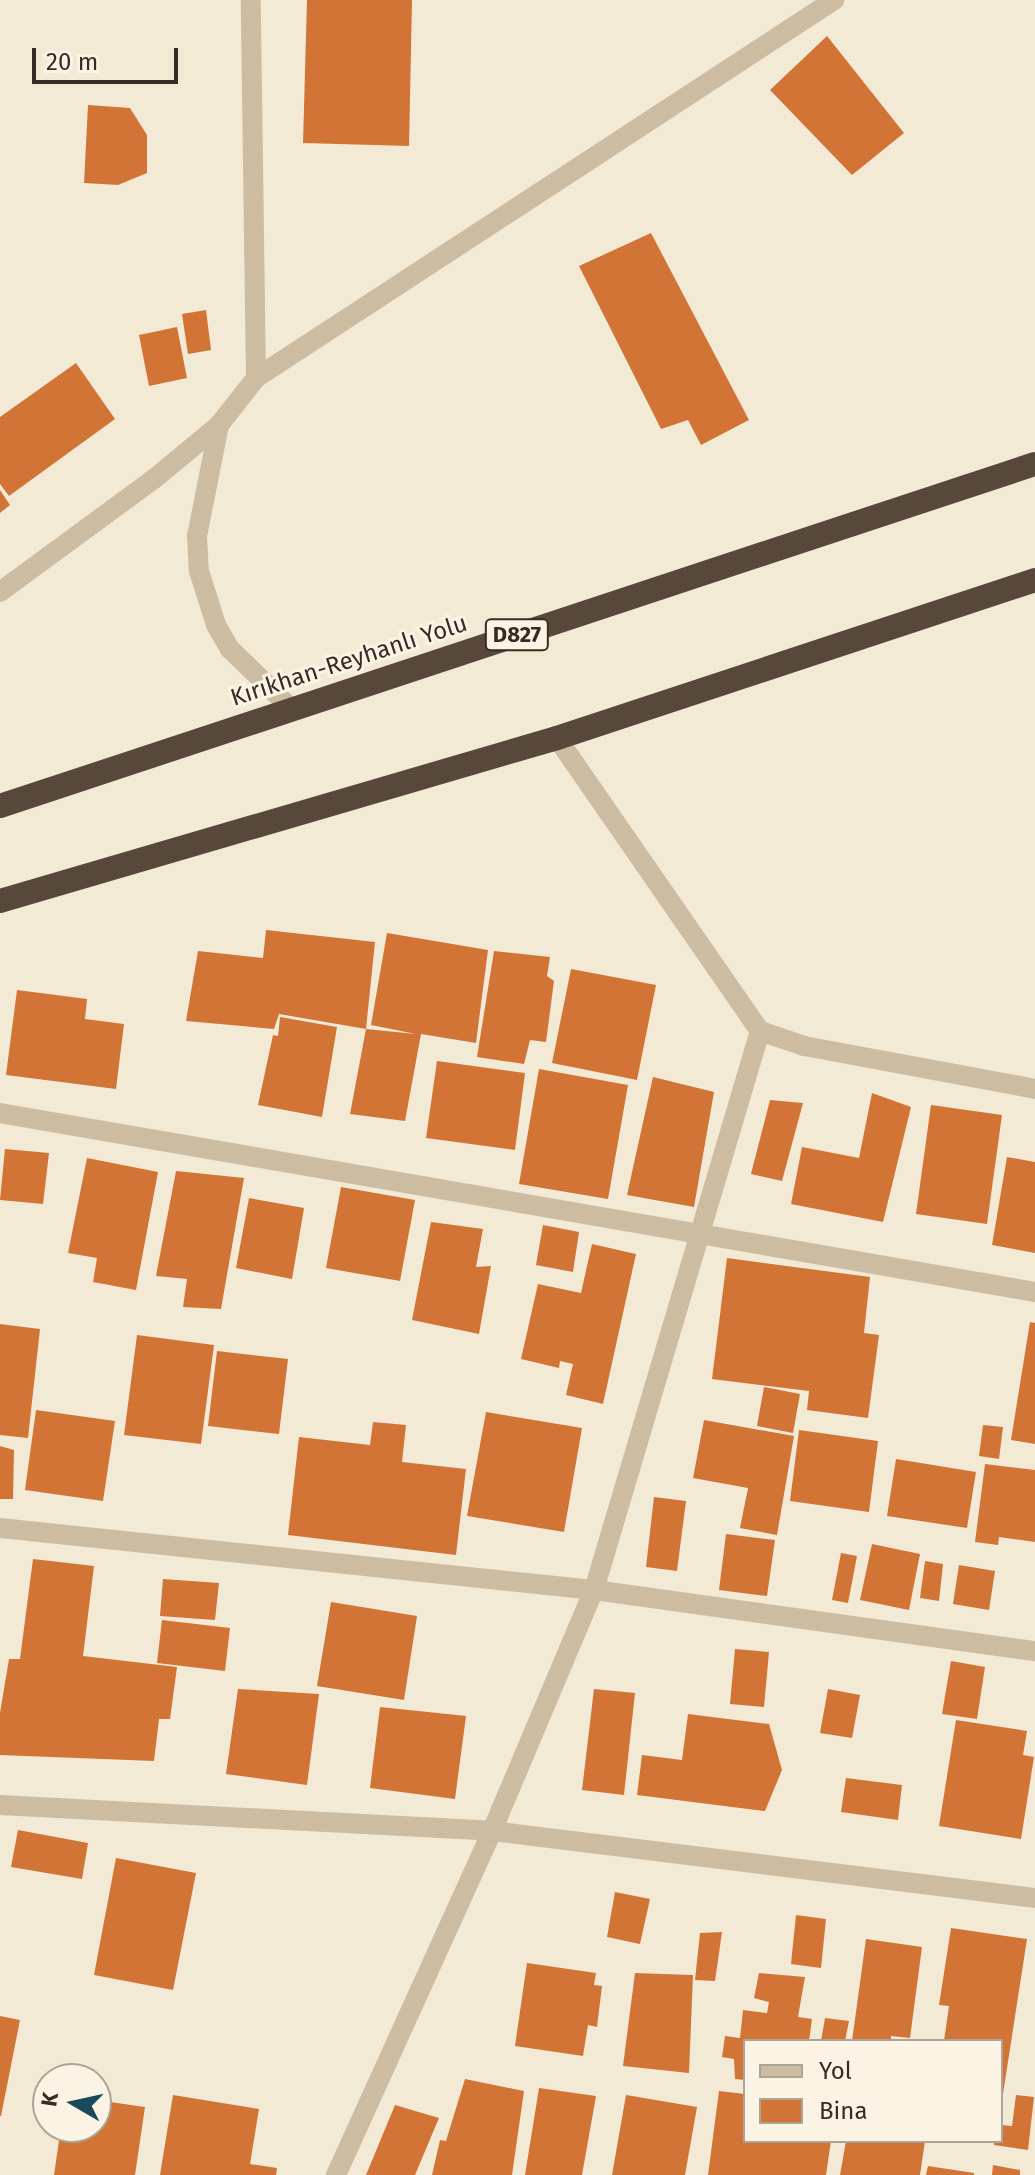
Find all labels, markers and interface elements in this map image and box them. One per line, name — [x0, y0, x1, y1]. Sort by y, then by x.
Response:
scale bar — [36, 32, 182, 82]
text: 20 m — [46, 48, 98, 76]
street label: Kırıkhan-Reyhanlı Yolu — [227, 609, 471, 713]
road number: D827 — [483, 617, 551, 653]
legend — [743, 2039, 1003, 2143]
text: Yol — [819, 2057, 852, 2085]
north arrow — [32, 2063, 112, 2143]
text: K — [35, 2090, 64, 2108]
text: Bina — [819, 2097, 867, 2125]

